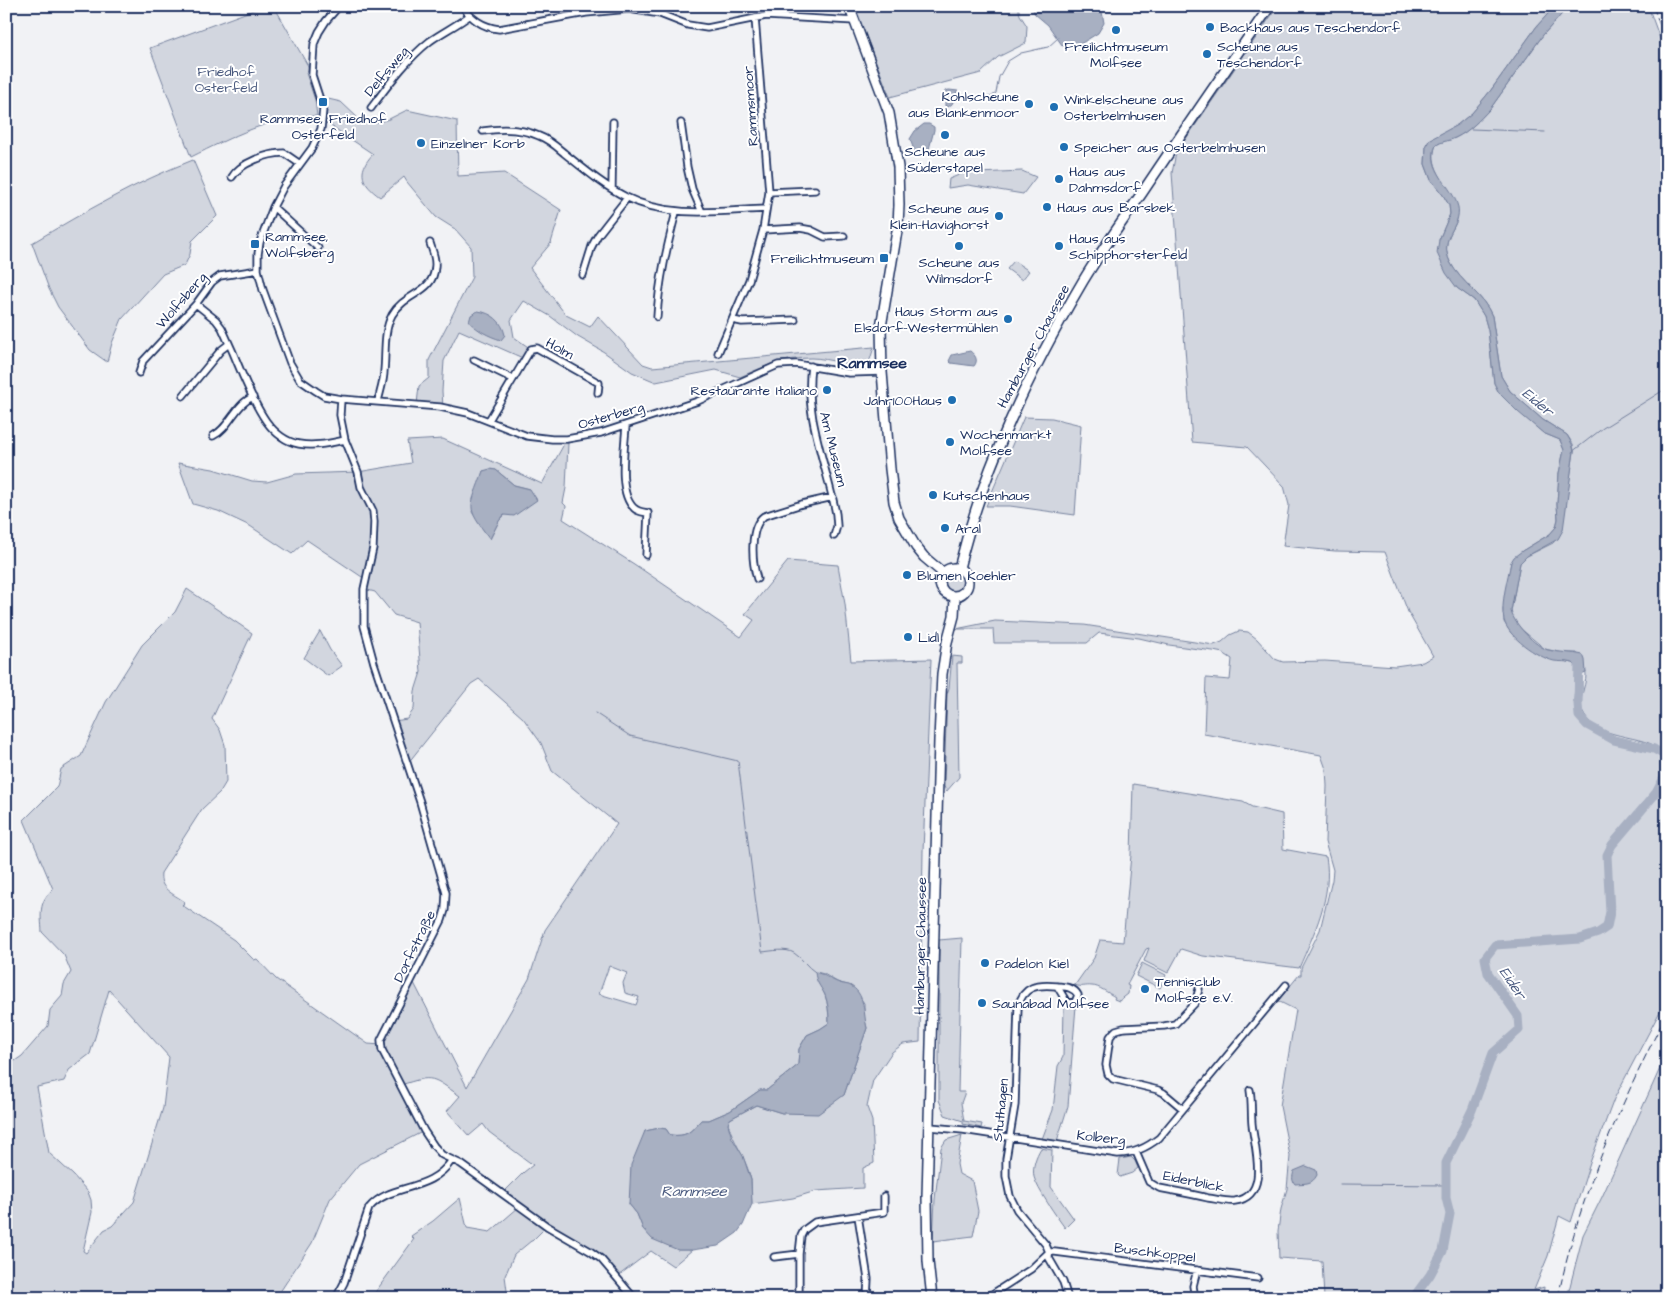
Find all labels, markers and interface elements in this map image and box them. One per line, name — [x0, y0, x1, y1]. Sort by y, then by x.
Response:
place label: Backhaus aus Teschendorf — [1220, 18, 1401, 38]
marker: Backhaus aus Teschendorf — [1204, 21, 1216, 33]
marker: Freilichtmuseum Molfsee — [1110, 24, 1122, 36]
place label: Freilichtmuseum Molfsee — [1064, 37, 1168, 73]
place label: Scheune aus Teschendorf — [1217, 37, 1302, 73]
street label: Delfsweg — [360, 42, 414, 101]
marker: Scheune aus Teschendorf — [1201, 48, 1213, 60]
park label: Friedhof Osterfeld — [195, 62, 257, 98]
street label: Rammsmoor — [738, 65, 764, 147]
place label: Kohlscheune aus Blankenmoor — [908, 87, 1019, 123]
place label: Winkelscheune aus Osterbelmhusen — [1064, 90, 1184, 126]
marker: Rammsee, Friedhof Osterfeld — [317, 96, 329, 108]
marker: Kohlscheune aus Blankenmoor — [1023, 98, 1035, 110]
marker: Winkelscheune aus Osterbelmhusen — [1048, 101, 1060, 113]
place label: Rammsee, Friedhof Osterfeld — [260, 109, 387, 145]
marker: Scheune aus Süderstapel — [939, 129, 951, 141]
place label: Einzelner Korb — [431, 134, 525, 154]
marker: Einzelner Korb — [415, 137, 427, 149]
place label: Speicher aus Osterbelmhusen — [1074, 138, 1266, 158]
marker: Speicher aus Osterbelmhusen — [1058, 141, 1070, 153]
place label: Scheune aus Süderstapel — [905, 142, 985, 178]
place label: Haus aus Dahmsdorf — [1069, 162, 1142, 198]
marker: Haus aus Dahmsdorf — [1053, 173, 1065, 185]
place label: Haus aus Barsbek — [1057, 198, 1175, 218]
place label: Scheune aus Klein-Havighorst — [890, 199, 989, 235]
marker: Haus aus Barsbek — [1041, 201, 1053, 213]
marker: Scheune aus Klein-Havighorst — [993, 210, 1005, 222]
place label: Rammsee, Wolfsberg — [265, 227, 334, 263]
place label: Haus aus Schipphorsterfeld — [1069, 229, 1187, 265]
marker: Rammsee, Wolfsberg — [249, 238, 261, 250]
marker: Scheune aus Wilmsdorf — [953, 240, 965, 252]
marker: Haus aus Schipphorsterfeld — [1053, 240, 1065, 252]
place label: Freilichtmuseum — [771, 249, 874, 269]
marker: Freilichtmuseum — [878, 252, 890, 264]
place label: Scheune aus Wilmsdorf — [919, 253, 999, 289]
street label: Wolfsberg — [152, 268, 212, 333]
street label: Hamburger Chaussee — [993, 281, 1075, 412]
place label: Haus Storm aus Elsdorf-Westermühlen — [855, 302, 998, 338]
marker: Haus Storm aus Elsdorf-Westermühlen — [1002, 313, 1014, 325]
street label: Holm — [542, 333, 577, 365]
district label: Rammsee — [837, 352, 907, 374]
place label: Restaurante Italiano — [691, 381, 817, 401]
water label: Eider — [1517, 383, 1559, 423]
marker: Restaurante Italiano — [821, 384, 833, 396]
place label: Jahr100Haus — [864, 391, 942, 411]
marker: Jahr100Haus — [946, 394, 958, 406]
street label: Osterberg — [576, 397, 647, 435]
street label: Am Museum — [814, 410, 852, 489]
place label: Wochenmarkt Molfsee — [960, 425, 1052, 461]
marker: Wochenmarkt Molfsee — [944, 436, 956, 448]
place label: Kutschenhaus — [943, 486, 1030, 506]
marker: Kutschenhaus — [927, 489, 939, 501]
place label: Aral — [955, 519, 981, 539]
marker: Aral — [939, 522, 951, 534]
place label: Blumen Koehler — [917, 566, 1016, 586]
marker: Blumen Koehler — [901, 569, 913, 581]
place label: Lidl — [918, 628, 939, 648]
marker: Lidl — [902, 631, 914, 643]
street label: Hamburger Chaussee — [910, 877, 932, 1015]
street label: Dorfstraße — [389, 907, 441, 986]
place label: Padelon Kiel — [995, 954, 1069, 974]
marker: Padelon Kiel — [979, 957, 991, 969]
water label: Eider — [1494, 963, 1532, 1005]
place label: Tennisclub Molfsee e.V. — [1155, 972, 1233, 1008]
marker: Tennisclub Molfsee e.V. — [1139, 983, 1151, 995]
place label: Saunabad Molfsee — [992, 994, 1110, 1014]
marker: Saunabad Molfsee — [976, 997, 988, 1009]
street label: Stuthagen — [988, 1078, 1014, 1143]
street label: Kolberg — [1076, 1125, 1126, 1150]
street label: Eiderblick — [1161, 1166, 1227, 1198]
water label: Rammsee — [661, 1181, 728, 1202]
street label: Buschkoppel — [1113, 1238, 1197, 1268]

